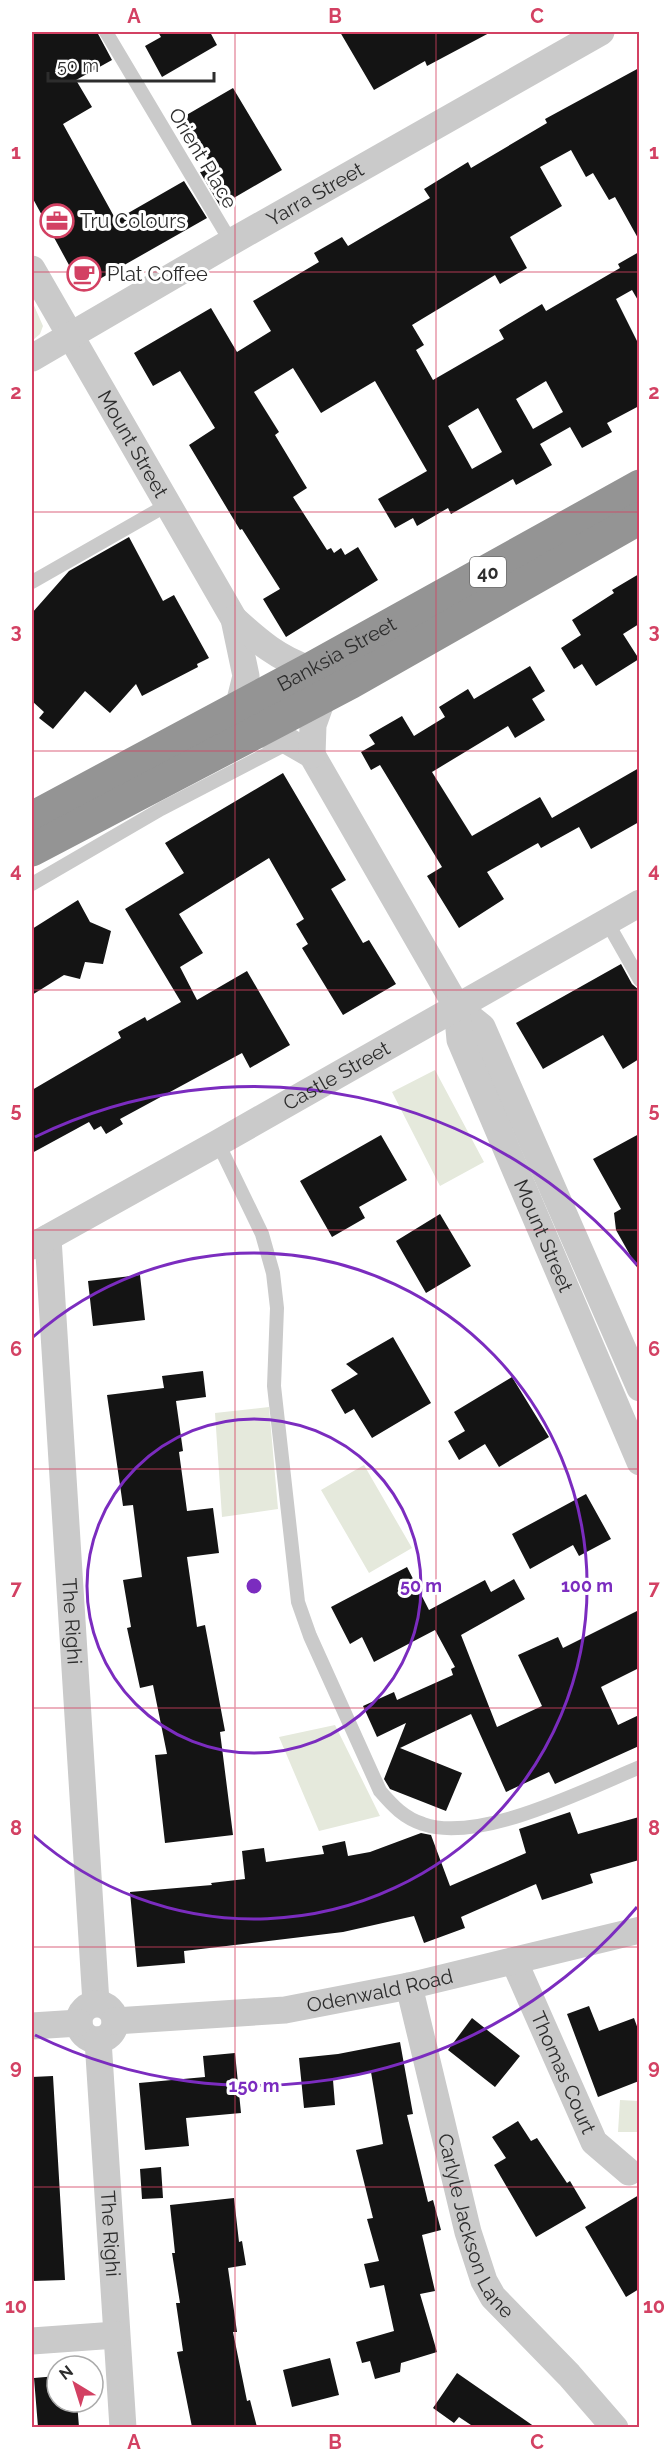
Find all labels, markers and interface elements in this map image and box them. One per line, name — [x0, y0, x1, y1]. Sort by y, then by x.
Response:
text: A — [127, 4, 141, 28]
text: B — [328, 4, 342, 28]
text: C — [530, 4, 544, 28]
scale bar — [48, 45, 214, 83]
text: 50 m — [57, 55, 99, 76]
street label: Orient Place — [164, 103, 242, 213]
text: 1 — [11, 140, 21, 164]
text: 1 — [649, 140, 659, 164]
street label: Yarra Street — [262, 157, 368, 231]
office icon: Tru Colours — [39, 203, 75, 239]
place label: Tru Colours — [80, 209, 186, 233]
cafe icon: Plat Coffee — [66, 256, 102, 292]
place label: Plat Coffee — [107, 262, 208, 286]
text: 2 — [10, 380, 22, 404]
text: 2 — [648, 380, 660, 404]
street label: Mount Street — [93, 386, 174, 502]
road number: 40 — [470, 557, 506, 587]
street label: Banksia Street — [273, 612, 401, 696]
text: 3 — [10, 619, 22, 643]
text: 3 — [648, 619, 660, 643]
text: 4 — [10, 858, 22, 882]
text: 4 — [648, 858, 660, 882]
street label: Castle Street — [279, 1036, 394, 1115]
text: 5 — [10, 1098, 22, 1122]
text: 5 — [648, 1098, 660, 1122]
street label: Mount Street — [509, 1176, 578, 1296]
text: 6 — [10, 1337, 22, 1361]
text: 6 — [648, 1337, 660, 1361]
text: 50 m — [400, 1575, 442, 1596]
text: 100 m — [561, 1575, 613, 1596]
text: 7 — [10, 1576, 22, 1600]
centre of rings — [244, 1576, 264, 1596]
text: 7 — [648, 1576, 660, 1600]
street label: The Righi — [57, 1577, 87, 1665]
text: 8 — [10, 1816, 22, 1840]
text: 8 — [648, 1816, 660, 1840]
street label: Odenwald Road — [305, 1964, 455, 2018]
street label: Thomas Court — [526, 2008, 601, 2138]
text: 9 — [10, 2055, 22, 2079]
text: 9 — [648, 2055, 660, 2079]
text: 150 m — [229, 2075, 280, 2096]
street label: Carlyle Jackson Lane — [433, 2131, 519, 2323]
street label: The Righi — [96, 2190, 125, 2278]
text: 10 — [5, 2294, 27, 2318]
text: 10 — [643, 2294, 665, 2318]
north arrow — [45, 2354, 105, 2414]
text: N — [55, 2361, 77, 2384]
text: A — [127, 2430, 141, 2454]
text: B — [328, 2430, 342, 2454]
text: C — [530, 2430, 544, 2454]

